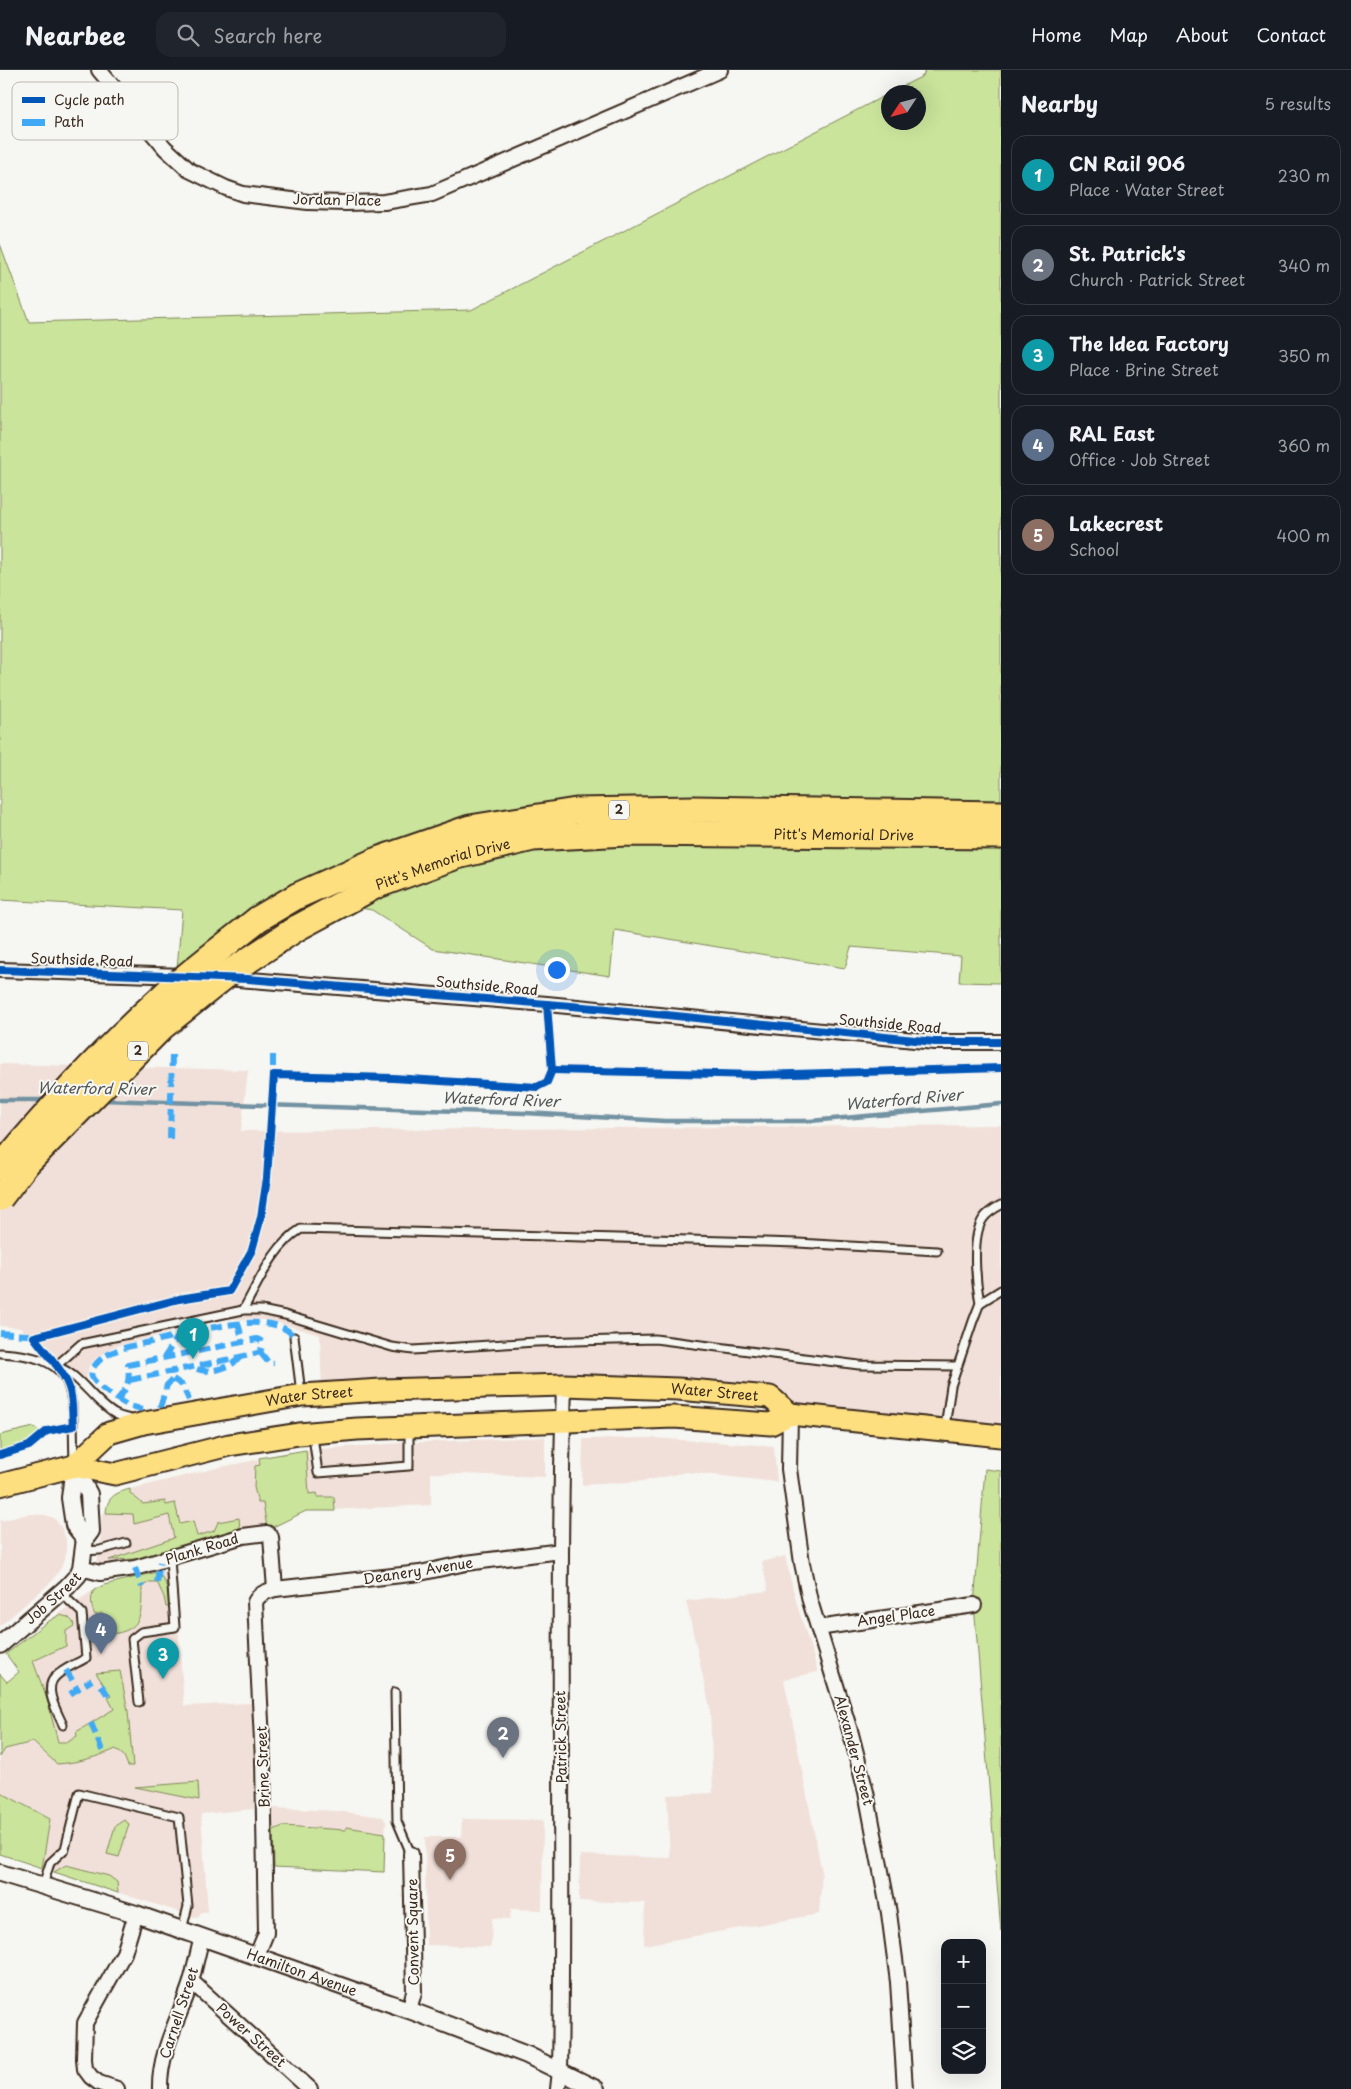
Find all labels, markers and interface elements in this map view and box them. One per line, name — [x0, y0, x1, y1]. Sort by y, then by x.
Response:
search box — [156, 12, 506, 57]
text: Nearbee — [25, 17, 126, 53]
icon: search — [174, 21, 202, 49]
text: Search here — [214, 21, 322, 49]
text: Home — [1031, 21, 1081, 48]
text: Map — [1109, 21, 1148, 48]
text: About — [1176, 21, 1228, 48]
text: Contact — [1256, 21, 1326, 48]
legend — [12, 82, 178, 140]
north arrow — [881, 85, 926, 130]
text: Nearby — [1021, 87, 1098, 119]
text: Cycle path — [54, 89, 125, 110]
text: 5 results — [1264, 91, 1331, 115]
text: Path — [54, 111, 84, 132]
text: CN Rail 906 — [1069, 149, 1185, 177]
text: 1 — [1034, 163, 1042, 187]
text: 230 m — [1278, 163, 1330, 187]
text: Place · Water Street — [1069, 177, 1224, 201]
street label: Jordan Place — [293, 188, 381, 211]
text: St. Patrick's — [1069, 239, 1186, 267]
text: 2 — [1032, 253, 1044, 277]
text: 340 m — [1278, 253, 1330, 277]
text: Church · Patrick Street — [1069, 267, 1245, 291]
text: The Idea Factory — [1069, 329, 1229, 357]
text: 3 — [1033, 343, 1043, 367]
text: 350 m — [1278, 343, 1330, 367]
text: Place · Brine Street — [1069, 357, 1218, 381]
text: RAL East — [1069, 419, 1155, 447]
text: 4 — [1033, 433, 1043, 457]
text: 360 m — [1278, 433, 1330, 457]
text: Office · Job Street — [1069, 447, 1210, 471]
text: Lakecrest — [1069, 509, 1163, 537]
text: 5 — [1033, 523, 1043, 547]
text: 400 m — [1277, 523, 1330, 547]
text: School — [1069, 537, 1119, 561]
road number: 2 — [609, 800, 629, 820]
street label: Pitt's Memorial Drive — [774, 823, 914, 845]
street label: Pitt's Memorial Drive — [372, 833, 512, 895]
street label: Southside Road — [30, 947, 134, 972]
your location — [544, 957, 570, 983]
street label: Southside Road — [435, 971, 539, 1000]
street label: Southside Road — [838, 1009, 942, 1038]
road number: 2 — [128, 1041, 148, 1060]
water label: Waterford River — [37, 1075, 157, 1100]
water label: Waterford River — [844, 1082, 966, 1115]
water label: Waterford River — [442, 1085, 563, 1112]
pin: 1 — [177, 1318, 209, 1359]
street label: Water Street — [671, 1378, 760, 1406]
street label: Water Street — [264, 1381, 354, 1411]
street label: Plank Road — [163, 1527, 241, 1570]
street label: Deanery Avenue — [362, 1551, 475, 1590]
street label: Job Street — [20, 1567, 86, 1629]
street label: Angel Place — [855, 1600, 936, 1631]
pin: 4 — [85, 1613, 117, 1654]
pin: 3 — [147, 1638, 179, 1679]
street label: Patrick Street — [549, 1690, 572, 1784]
street label: Alexander Street — [830, 1692, 879, 1808]
pin: 2 — [487, 1717, 519, 1758]
street label: Brine Street — [251, 1725, 274, 1808]
pin: 5 — [434, 1839, 466, 1880]
street label: Convent Square — [401, 1878, 424, 1986]
map controls — [941, 1939, 986, 2074]
button: + — [941, 1939, 986, 1984]
street label: Hamilton Avenue — [244, 1943, 360, 2001]
street label: Carnell Street — [154, 1964, 203, 2061]
button: − — [941, 1984, 986, 2029]
street label: Power Street — [212, 1998, 291, 2072]
button: layers — [941, 2029, 986, 2074]

